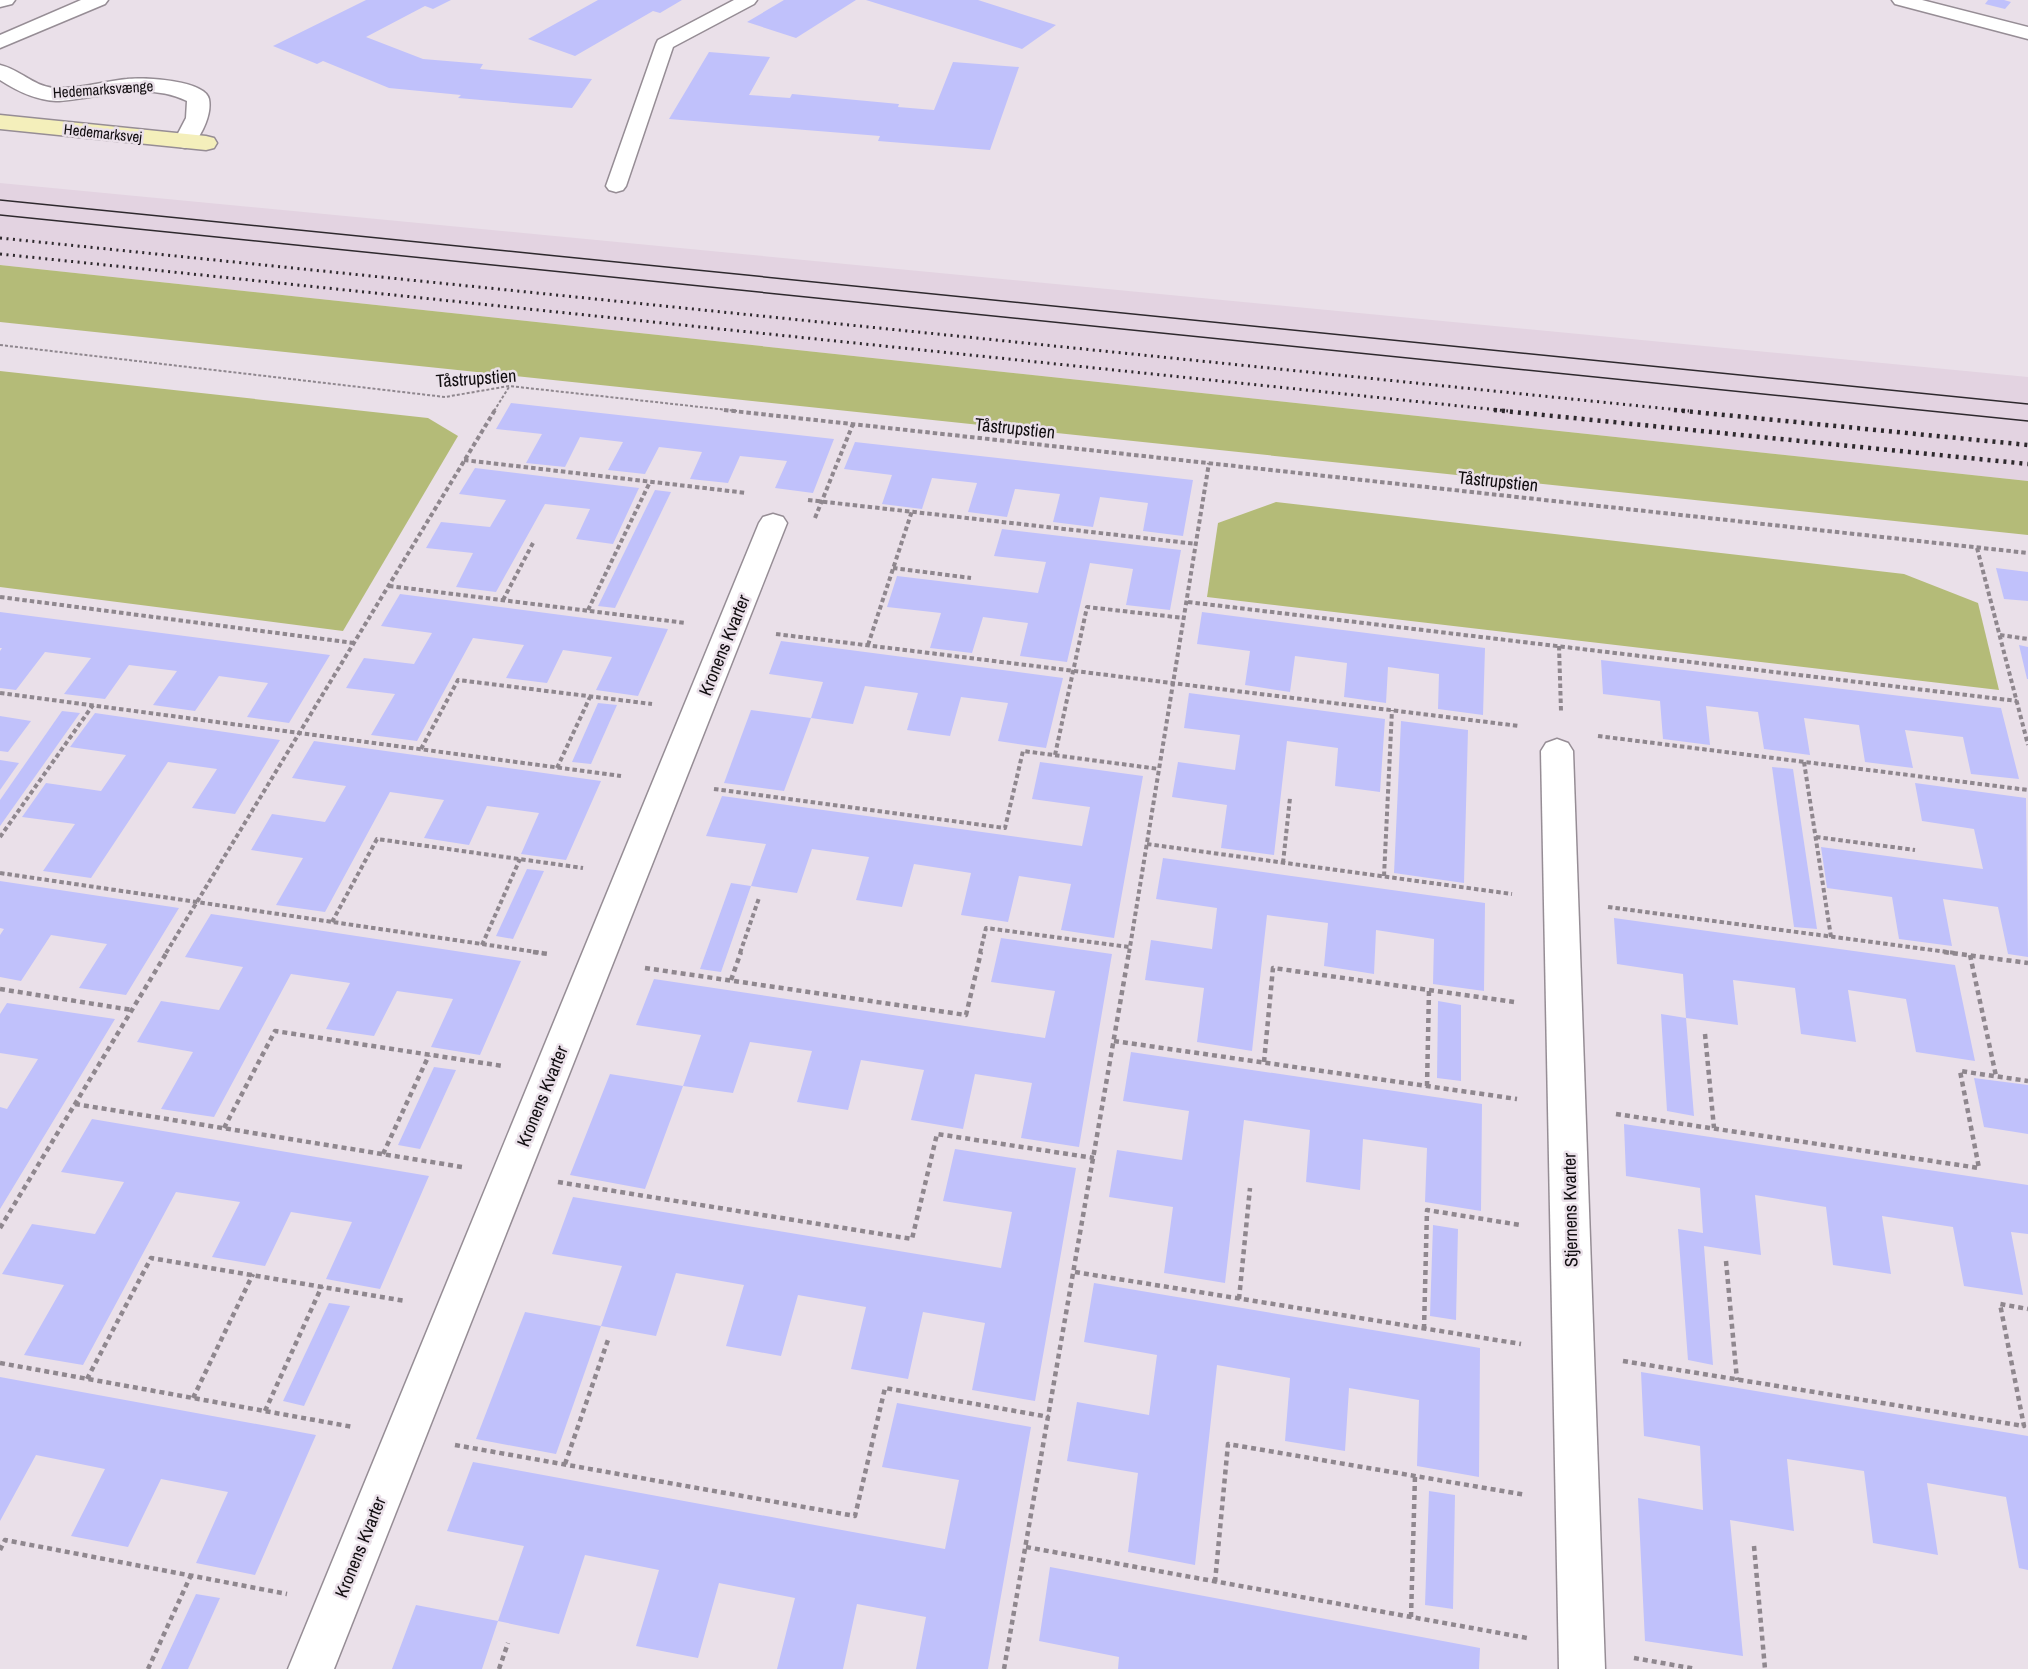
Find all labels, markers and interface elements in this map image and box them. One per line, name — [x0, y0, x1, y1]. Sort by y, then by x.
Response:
street label: Hedemarksvænge — [52, 75, 154, 103]
street label: Hedemarksvej — [63, 118, 143, 148]
street label: Tåstrupstien — [435, 363, 517, 393]
street label: Tåstrupstien — [974, 411, 1056, 445]
street label: Tåstrupstien — [1457, 464, 1539, 498]
street label: Kronens Kvarter — [692, 591, 756, 699]
street label: Kronens Kvarter — [510, 1042, 574, 1150]
street label: Stjernens Kvarter — [1557, 1153, 1583, 1267]
street label: Kronens Kvarter — [328, 1493, 392, 1601]

